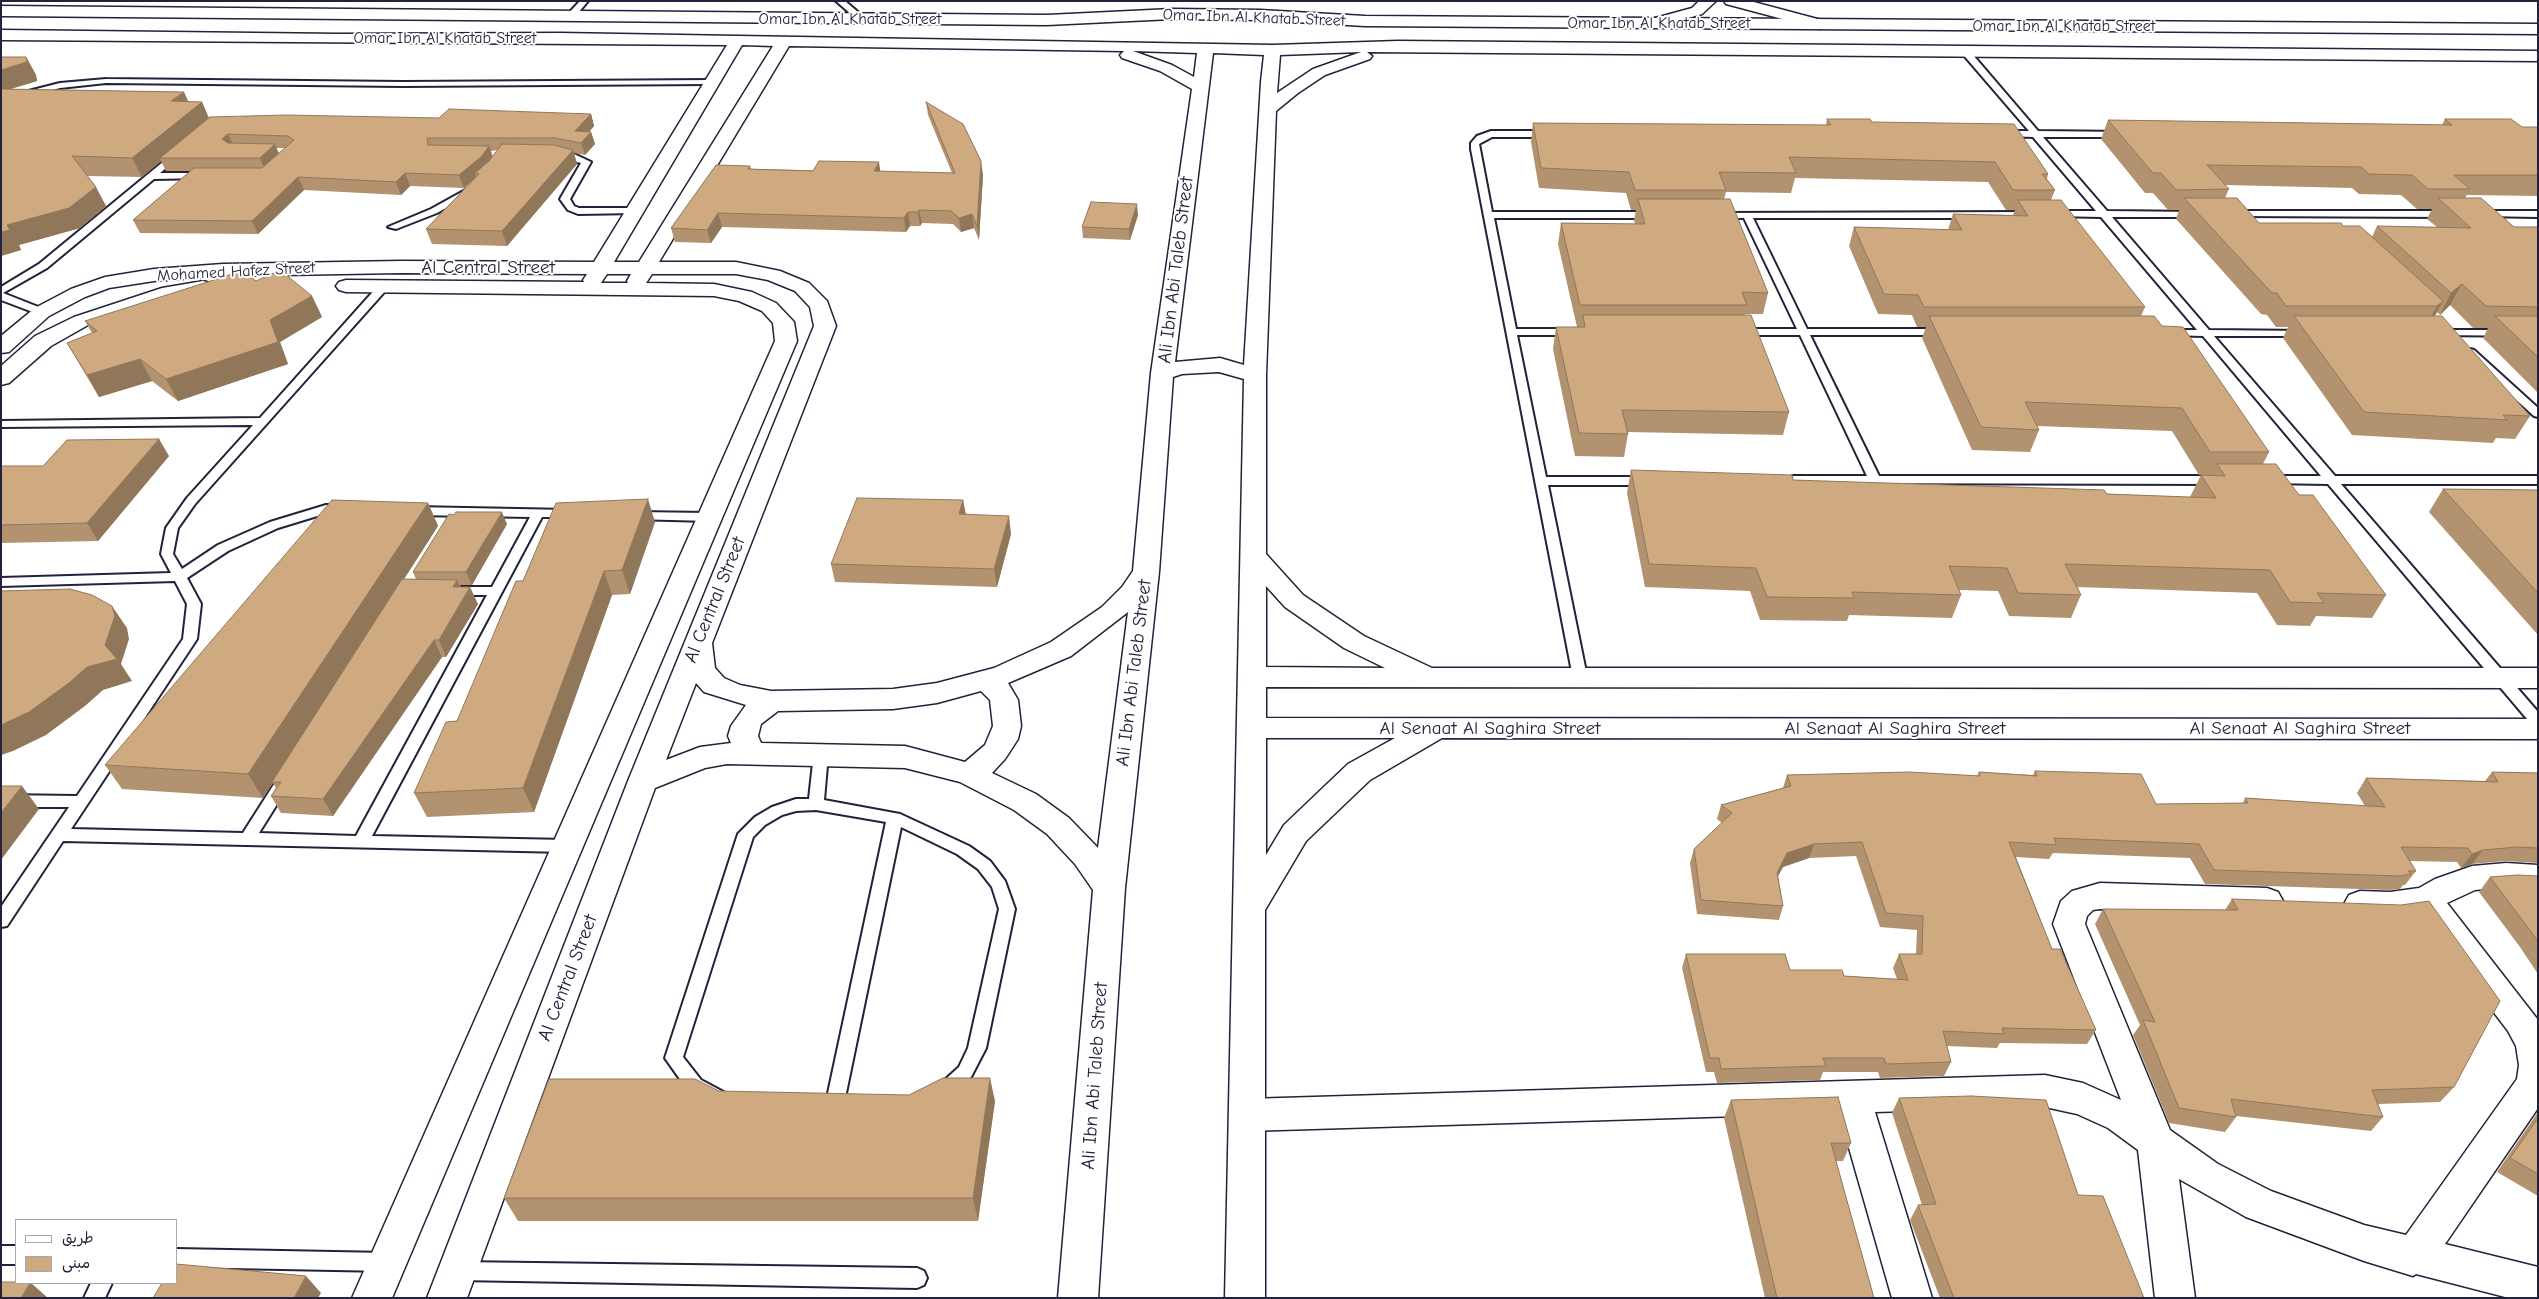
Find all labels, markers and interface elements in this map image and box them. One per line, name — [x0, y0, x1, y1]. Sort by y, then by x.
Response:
street label: Omar Ibn Al Khatab Street — [1162, 5, 1346, 31]
street label: Omar Ibn Al Khatab Street — [759, 9, 941, 29]
street label: Omar Ibn Al Khatab Street — [1568, 13, 1750, 33]
street label: Omar Ibn Al Khatab Street — [1973, 16, 2155, 36]
street label: Omar Ibn Al Khatab Street — [354, 28, 536, 48]
street label: Ali Ibn Abi Taleb Street — [1153, 175, 1199, 365]
street label: Al Central Street — [421, 257, 555, 279]
street label: Mohamed Hafez Street — [157, 258, 315, 286]
street label: Al Central Street — [679, 534, 751, 666]
street label: Ali Ibn Abi Taleb Street — [1111, 578, 1157, 768]
street label: Al Senaat Al Saghira Street — [1380, 718, 1600, 740]
street label: Al Senaat Al Saghira Street — [1785, 718, 2005, 740]
street label: Al Senaat Al Saghira Street — [2190, 718, 2410, 740]
street label: Al Central Street — [533, 911, 603, 1045]
street label: Ali Ibn Abi Taleb Street — [1077, 981, 1113, 1171]
legend — [15, 1219, 178, 1284]
text: طريق — [62, 1229, 94, 1247]
text: مبنى — [62, 1254, 90, 1272]

